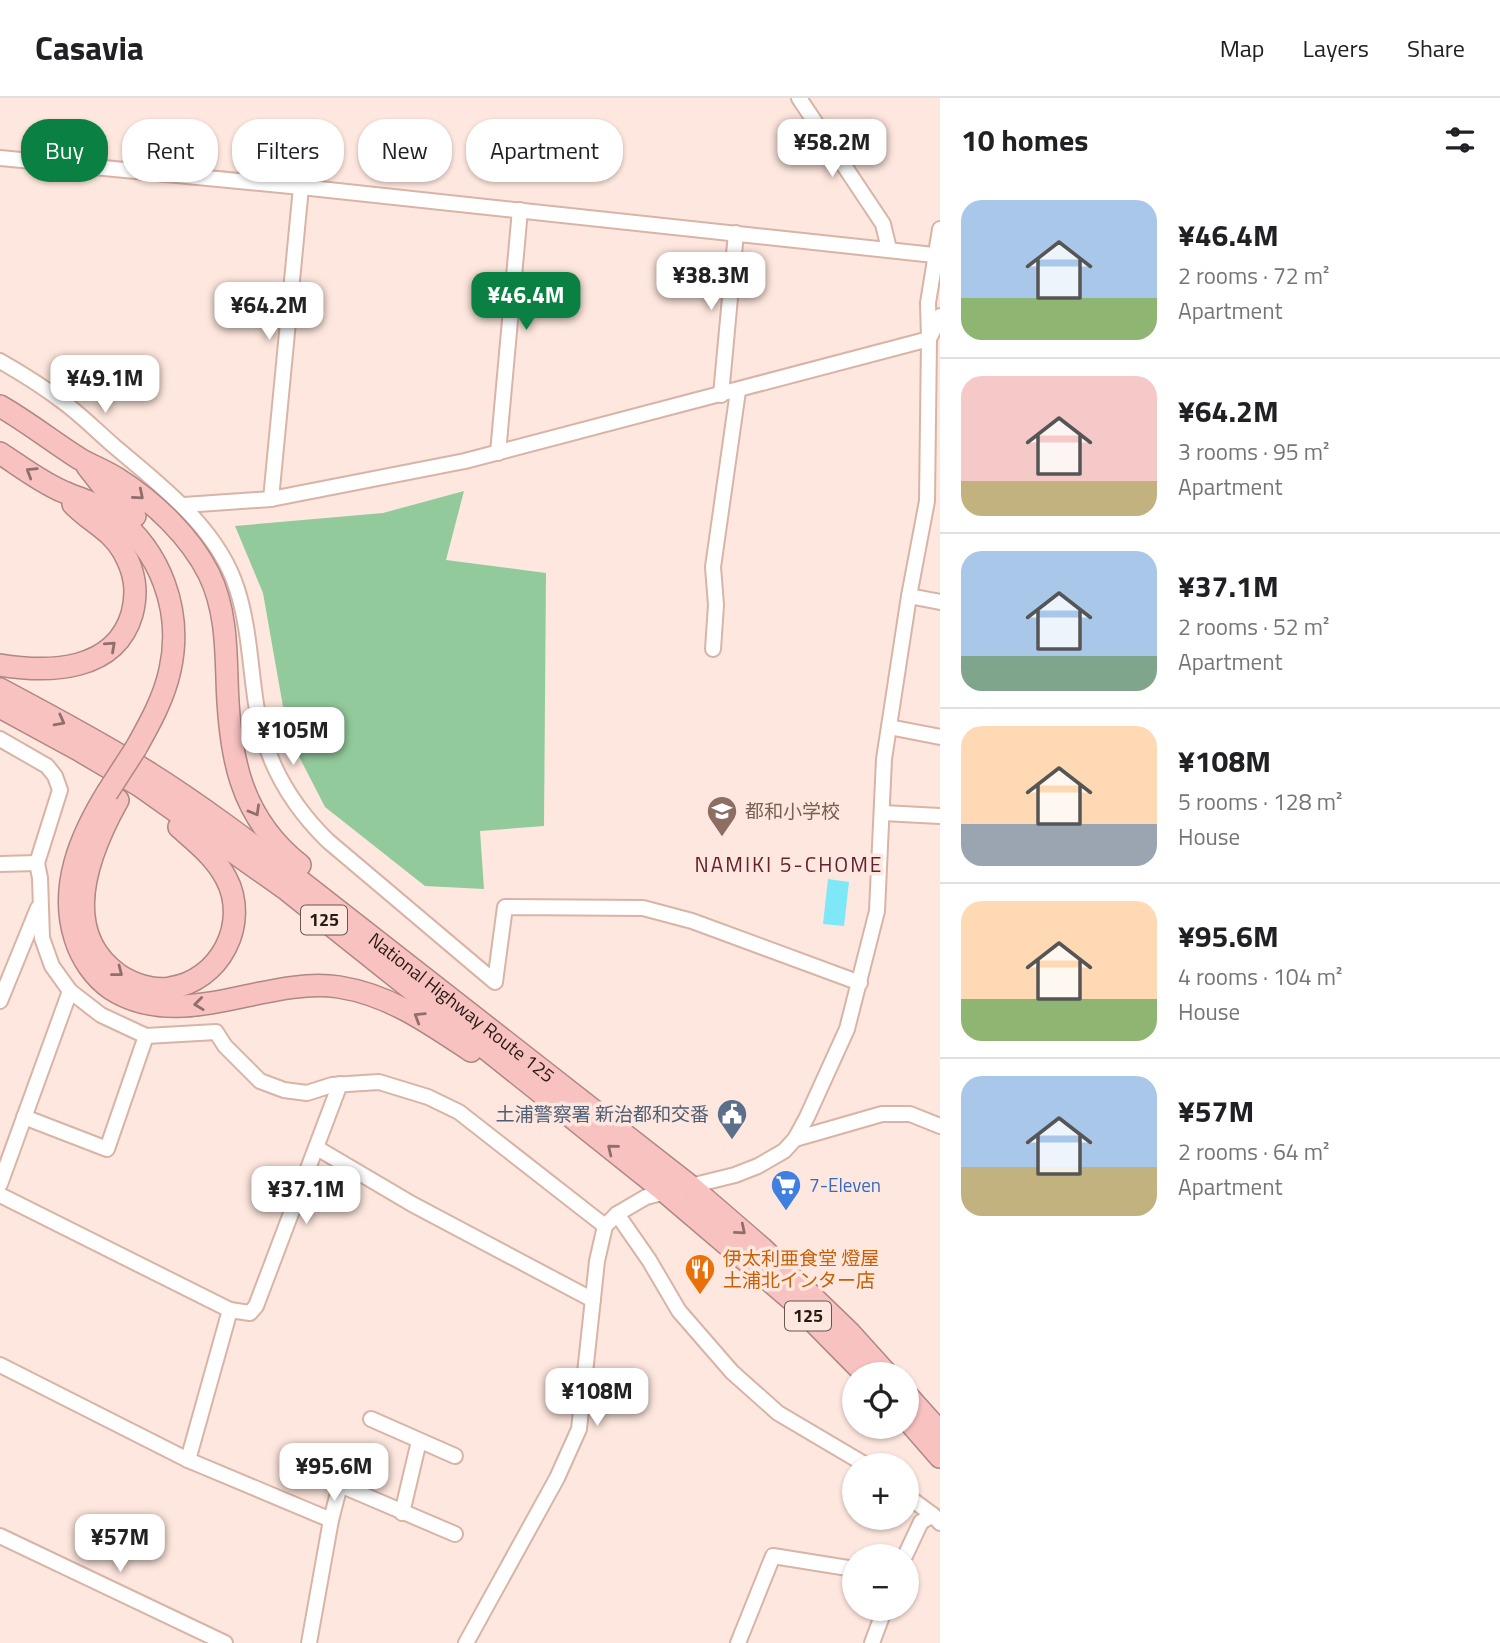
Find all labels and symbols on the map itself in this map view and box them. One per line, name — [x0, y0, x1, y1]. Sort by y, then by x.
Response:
pin: ¥58.2M — [775, 120, 889, 179]
pin: ¥38.3M — [654, 252, 768, 312]
pin: ¥46.4M — [469, 272, 583, 332]
pin: ¥64.2M — [212, 282, 326, 342]
pin: ¥49.1M — [48, 356, 162, 415]
one-way arrow — [26, 468, 39, 481]
one-way arrow — [131, 487, 143, 500]
one-way arrow — [103, 642, 116, 654]
pin: ¥105M — [244, 708, 342, 767]
one-way arrow — [53, 713, 65, 726]
school or university icon: 都和小学校 — [705, 794, 739, 838]
place label: 都和小学校 — [745, 796, 840, 825]
one-way arrow — [247, 803, 260, 816]
district label: NAMIKI 5-CHOME — [695, 848, 883, 880]
road number: 125 — [301, 906, 347, 934]
street label: National Highway Route 125 — [363, 925, 561, 1089]
one-way arrow — [110, 964, 122, 977]
one-way arrow — [193, 996, 204, 1011]
one-way arrow — [413, 1012, 426, 1025]
public building icon: 土浦警察署 新治都和交番 — [715, 1097, 749, 1141]
place label: 土浦警察署 新治都和交番 — [496, 1099, 709, 1128]
one-way arrow — [607, 1145, 620, 1157]
pin: ¥37.1M — [249, 1166, 363, 1226]
supermarket icon: 7-Eleven — [769, 1168, 803, 1212]
place label: 7-Eleven — [809, 1170, 881, 1199]
one-way arrow — [732, 1222, 745, 1234]
place label: 伊太利亜食堂 燈屋 土浦北インター店 — [723, 1243, 879, 1294]
restaurant icon: 伊太利亜食堂 燈屋 土浦北インター店 — [683, 1252, 717, 1296]
road number: 125 — [785, 1302, 831, 1330]
pin: ¥108M — [548, 1368, 646, 1428]
pin: ¥95.6M — [277, 1444, 391, 1503]
pin: ¥57M — [79, 1514, 161, 1574]

